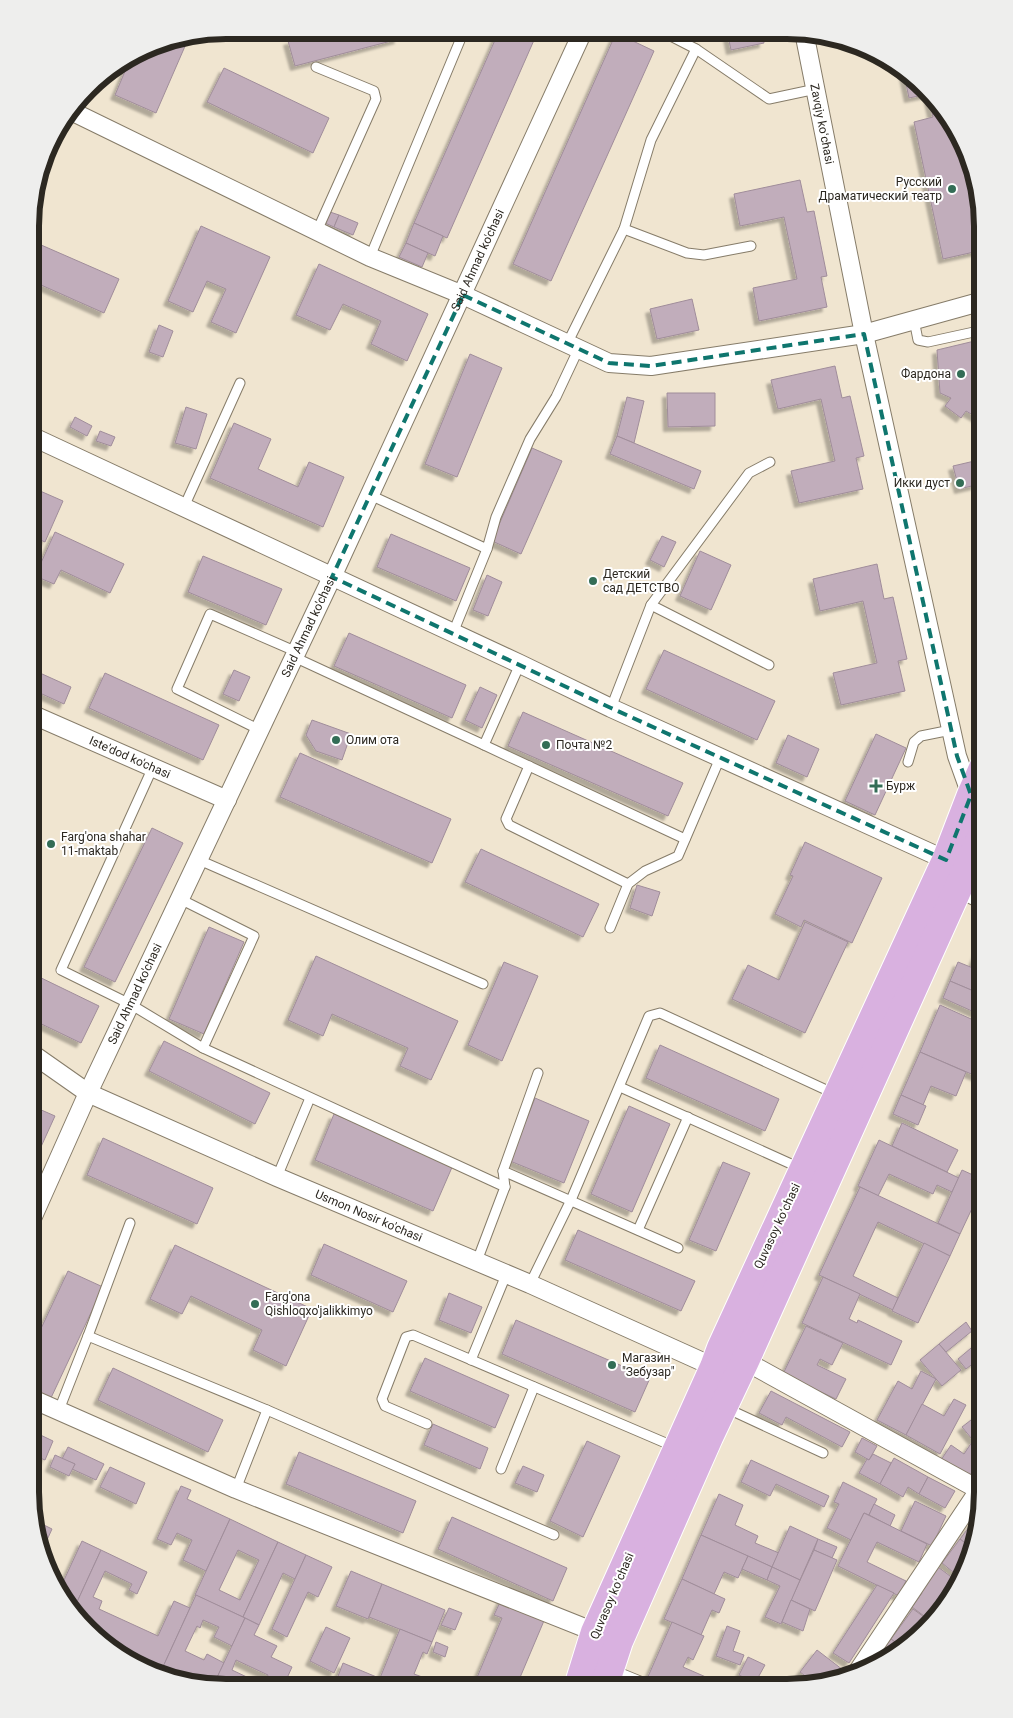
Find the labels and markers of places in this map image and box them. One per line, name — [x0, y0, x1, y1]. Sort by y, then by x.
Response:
place label: Русский Драматический театр — [819, 175, 942, 203]
marker: Русский Драматический театр — [946, 183, 958, 195]
place label: Фардона — [901, 367, 951, 381]
marker: Фардона — [955, 368, 967, 380]
place label: Икки дуст — [894, 476, 950, 490]
marker: Икки дуст — [954, 477, 966, 489]
place label: Детский сад ДЕТСТВО — [603, 567, 680, 595]
marker: Детский сад ДЕТСТВО — [587, 575, 599, 587]
place label: Олим ота — [346, 733, 399, 747]
marker: Олим ота — [330, 734, 342, 746]
place label: Почта №2 — [556, 738, 612, 752]
marker: Почта №2 — [540, 739, 552, 751]
place label: Бурж — [886, 779, 916, 793]
marker: Бурж — [870, 780, 882, 792]
place label: Farg'ona shahar 11-maktab — [61, 830, 146, 858]
marker: Farg'ona shahar 11-maktab — [45, 838, 57, 850]
place label: Farg'ona Qishloqxo'jalikkimyo — [265, 1290, 373, 1318]
marker: Farg'ona Qishloqxo'jalikkimyo — [249, 1298, 261, 1310]
place label: Магазин "Зебузар" — [622, 1351, 675, 1379]
marker: Магазин "Зебузар" — [606, 1359, 618, 1371]

